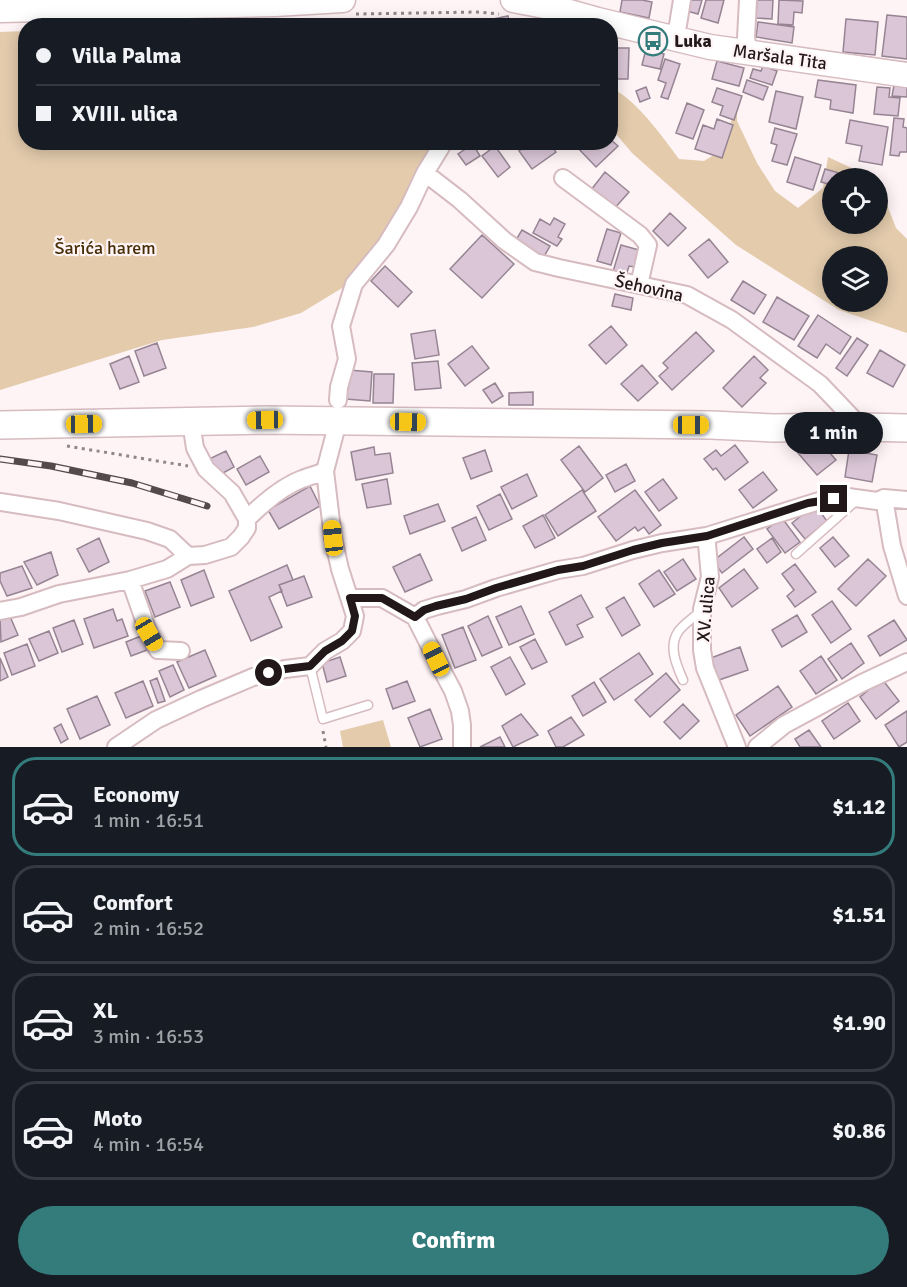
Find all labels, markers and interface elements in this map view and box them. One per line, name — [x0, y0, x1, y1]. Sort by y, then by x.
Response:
bus stop icon: Luka — [637, 25, 669, 57]
place label: Luka — [674, 30, 712, 52]
street label: Maršala Tita — [732, 40, 828, 74]
text: Villa Palma — [72, 42, 181, 69]
text: XVIII. ulica — [72, 100, 178, 127]
map controls — [822, 168, 888, 312]
button: locate — [822, 168, 888, 234]
park label: Šarića harem — [54, 237, 156, 259]
button: layers — [822, 246, 888, 312]
street label: Šehovina — [613, 269, 685, 307]
car — [247, 411, 283, 429]
callout: 1 min — [784, 412, 884, 454]
car — [390, 413, 426, 431]
car — [66, 415, 102, 433]
car — [673, 416, 709, 434]
text: 1 min — [809, 420, 858, 445]
route end — [820, 485, 847, 512]
car — [322, 519, 344, 557]
street label: XV. ulica — [692, 575, 720, 643]
car — [132, 614, 166, 654]
car — [420, 639, 452, 679]
route start — [255, 659, 282, 686]
icon: car — [21, 780, 75, 834]
text: Economy — [93, 781, 179, 808]
text: $1.12 — [832, 793, 886, 820]
text: 1 min · 16:51 — [93, 808, 204, 833]
icon: car — [21, 888, 75, 942]
text: Comfort — [93, 889, 173, 916]
text: $1.51 — [832, 901, 886, 928]
text: 2 min · 16:52 — [93, 916, 204, 941]
icon: car — [21, 996, 75, 1050]
text: XL — [93, 997, 118, 1024]
text: $1.90 — [832, 1009, 886, 1036]
text: 3 min · 16:53 — [93, 1024, 204, 1049]
icon: car — [21, 1104, 75, 1158]
text: Moto — [93, 1105, 142, 1132]
text: $0.86 — [832, 1117, 886, 1144]
text: 4 min · 16:54 — [93, 1132, 204, 1157]
button: Confirm — [18, 1206, 889, 1275]

